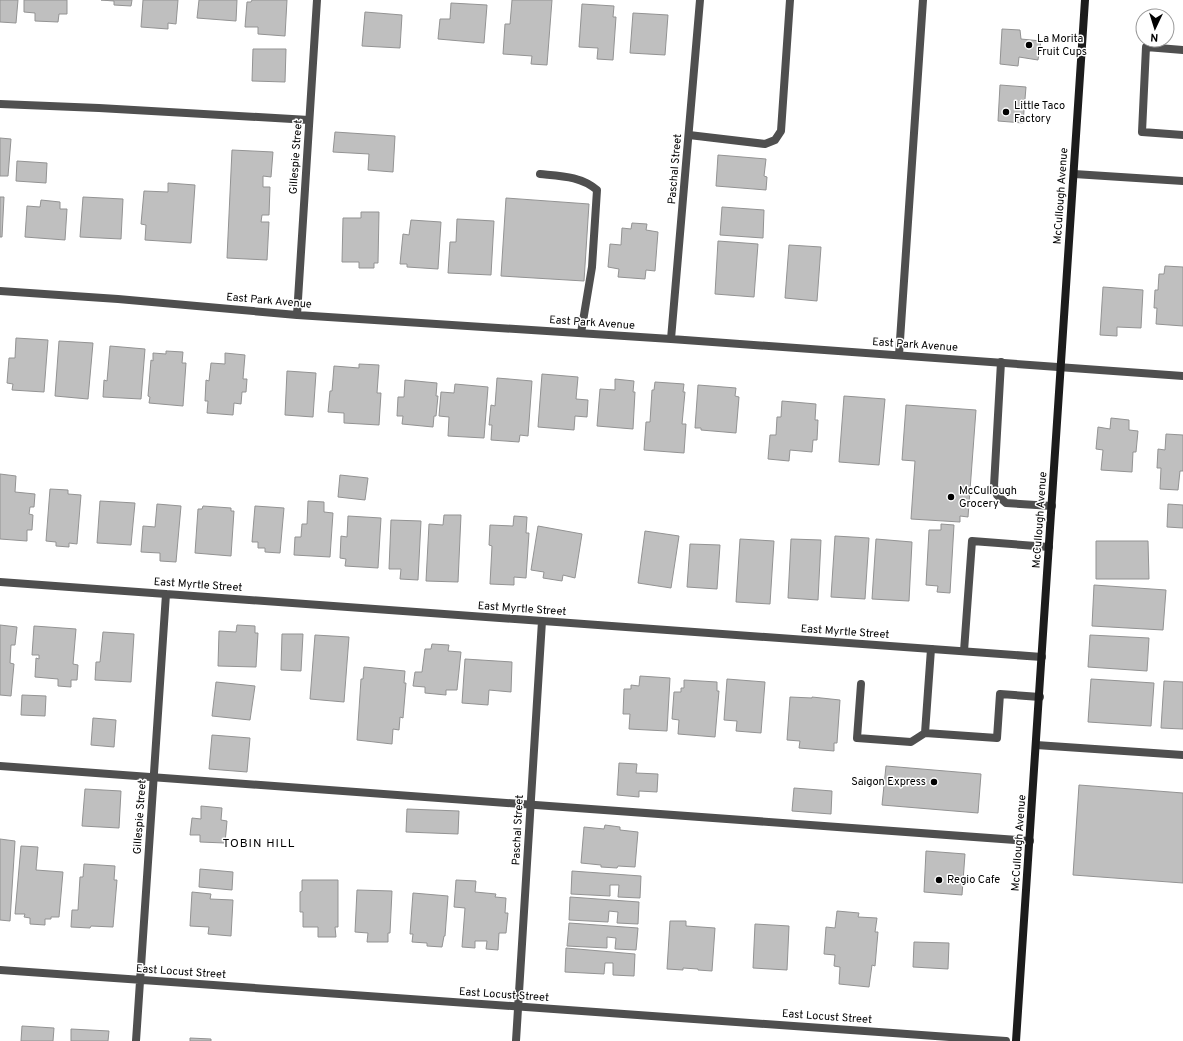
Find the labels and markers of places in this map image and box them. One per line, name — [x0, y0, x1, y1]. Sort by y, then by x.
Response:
place label: La Morita Fruit Cups — [1037, 32, 1087, 59]
marker: La Morita Fruit Cups — [1024, 40, 1034, 50]
place label: Little Taco Factory — [1014, 99, 1065, 126]
marker: Little Taco Factory — [1001, 107, 1011, 117]
place label: McCullough Grocery — [959, 484, 1017, 511]
marker: McCullough Grocery — [946, 492, 956, 502]
place label: Saigon Express — [851, 775, 926, 789]
marker: Saigon Express — [929, 777, 939, 787]
place label: Regio Cafe — [947, 873, 1000, 887]
marker: Regio Cafe — [934, 875, 944, 885]

